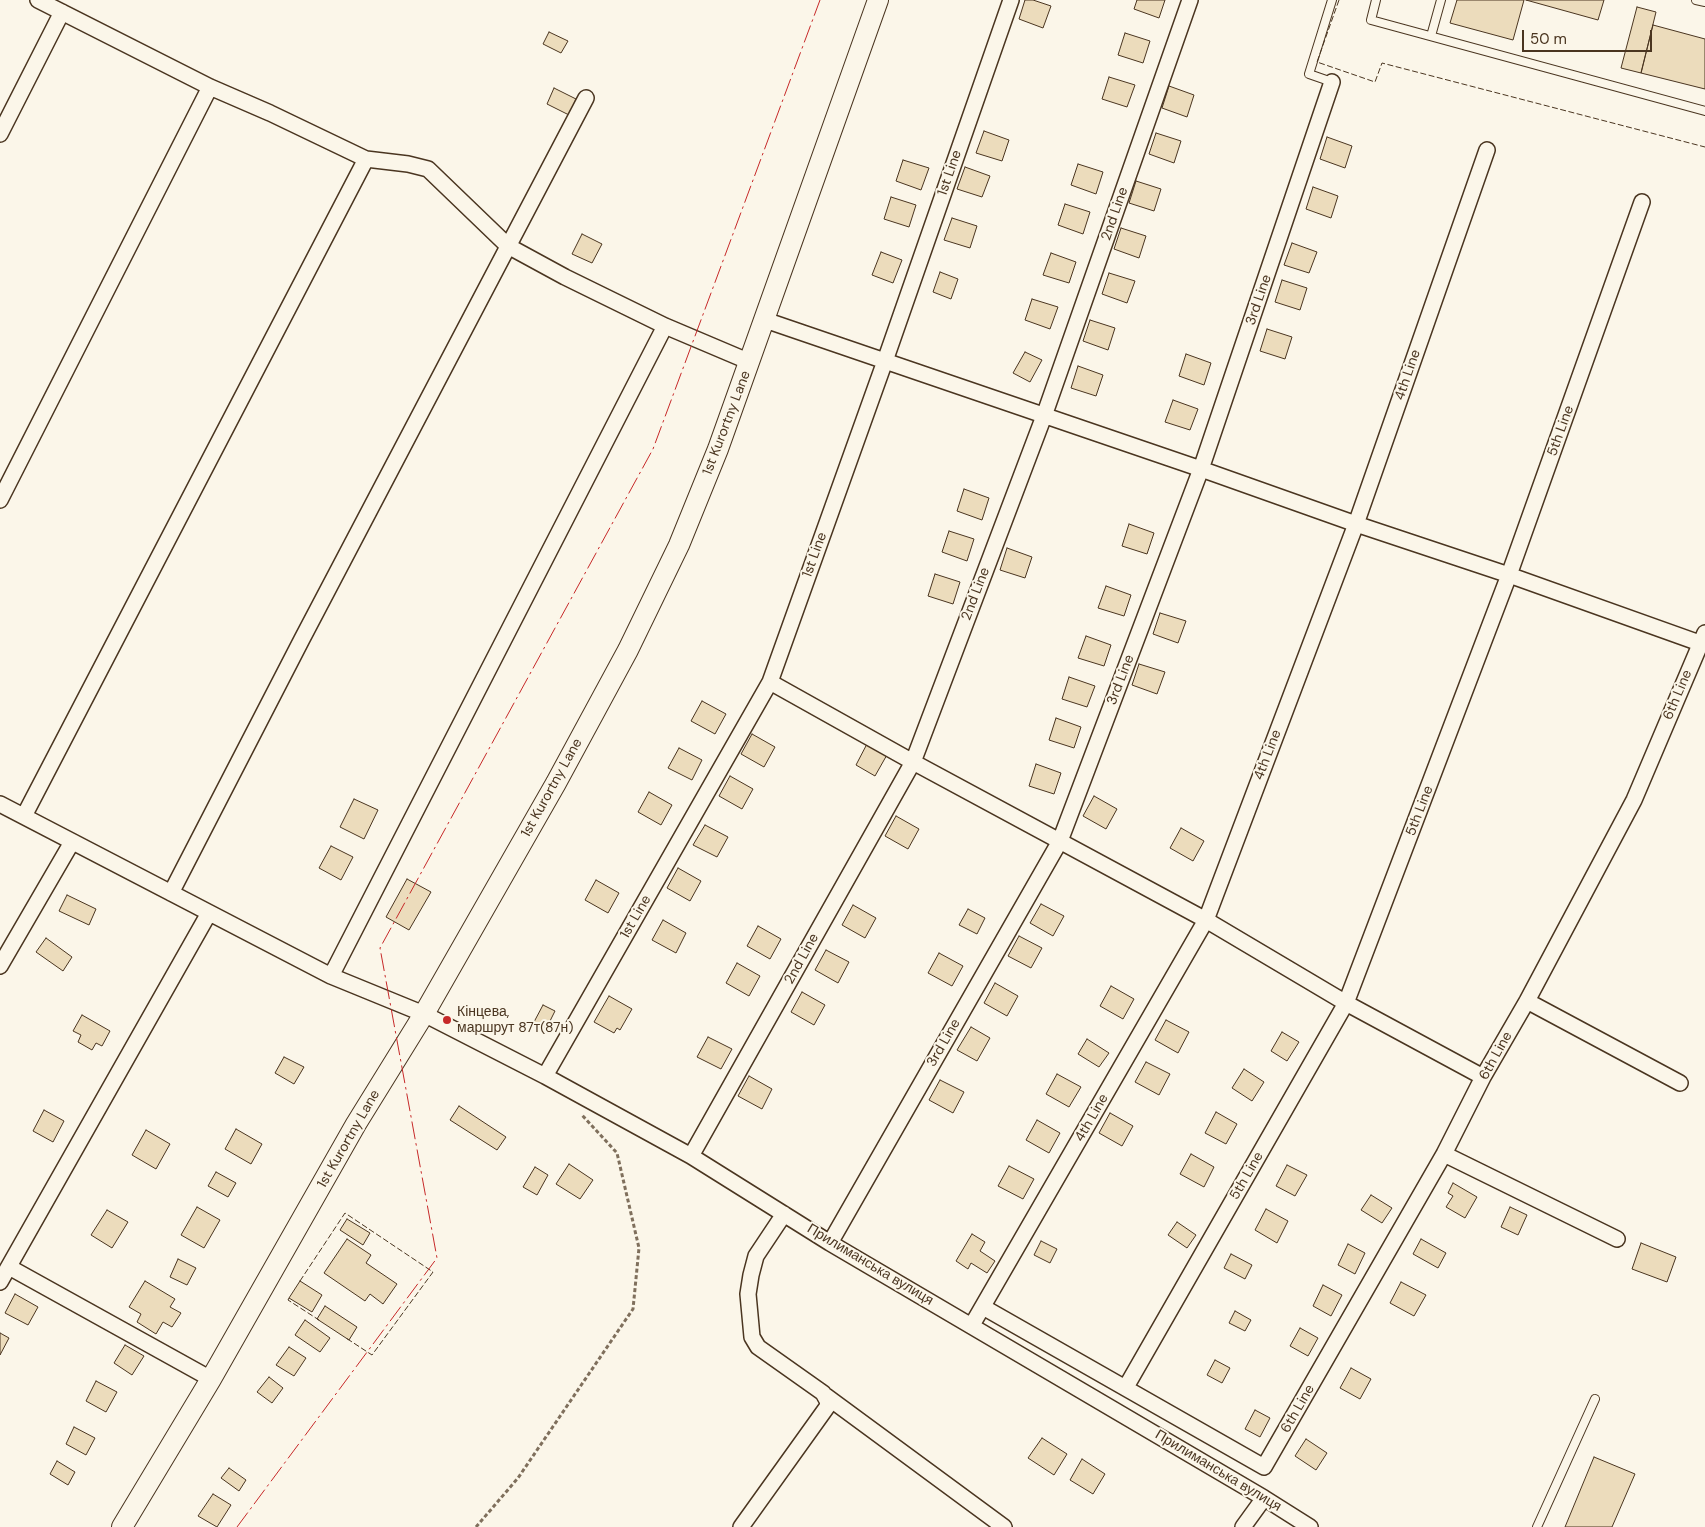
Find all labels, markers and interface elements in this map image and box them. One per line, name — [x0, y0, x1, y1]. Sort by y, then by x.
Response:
scale bar — [1525, 20, 1655, 52]
text: 50 m — [1530, 29, 1567, 49]
street label: 1st Line — [934, 148, 966, 198]
street label: 2nd Line — [1098, 185, 1132, 243]
street label: 3rd Line — [1243, 272, 1275, 328]
street label: 4th Line — [1392, 347, 1424, 403]
street label: 1st Kurortny Lane — [699, 368, 755, 478]
street label: 5th Line — [1544, 403, 1578, 459]
street label: 1st Line — [799, 530, 831, 580]
street label: 2nd Line — [958, 565, 994, 623]
street label: 3rd Line — [1104, 653, 1138, 707]
street label: 6th Line — [1660, 667, 1696, 723]
street label: 4th Line — [1251, 727, 1285, 783]
street label: 1st Kurortny Lane — [518, 736, 586, 840]
street label: 5th Line — [1403, 783, 1437, 839]
street label: 1st Line — [617, 892, 655, 942]
street label: 2nd Line — [781, 931, 823, 987]
place label: Кінцева, маршрут 87т(87н) — [457, 1004, 573, 1036]
marker: Кінцева, маршрут 87т(87н) — [441, 1014, 453, 1026]
street label: 3rd Line — [924, 1016, 964, 1070]
street label: 6th Line — [1476, 1029, 1516, 1083]
street label: 1st Kurortny Lane — [314, 1087, 384, 1191]
street label: 4th Line — [1072, 1091, 1112, 1145]
street label: 5th Line — [1227, 1149, 1267, 1203]
street label: Прилиманська вулиця — [804, 1221, 936, 1309]
street label: 6th Line — [1278, 1382, 1318, 1436]
street label: Прилиманська вулиця — [1152, 1427, 1284, 1515]

